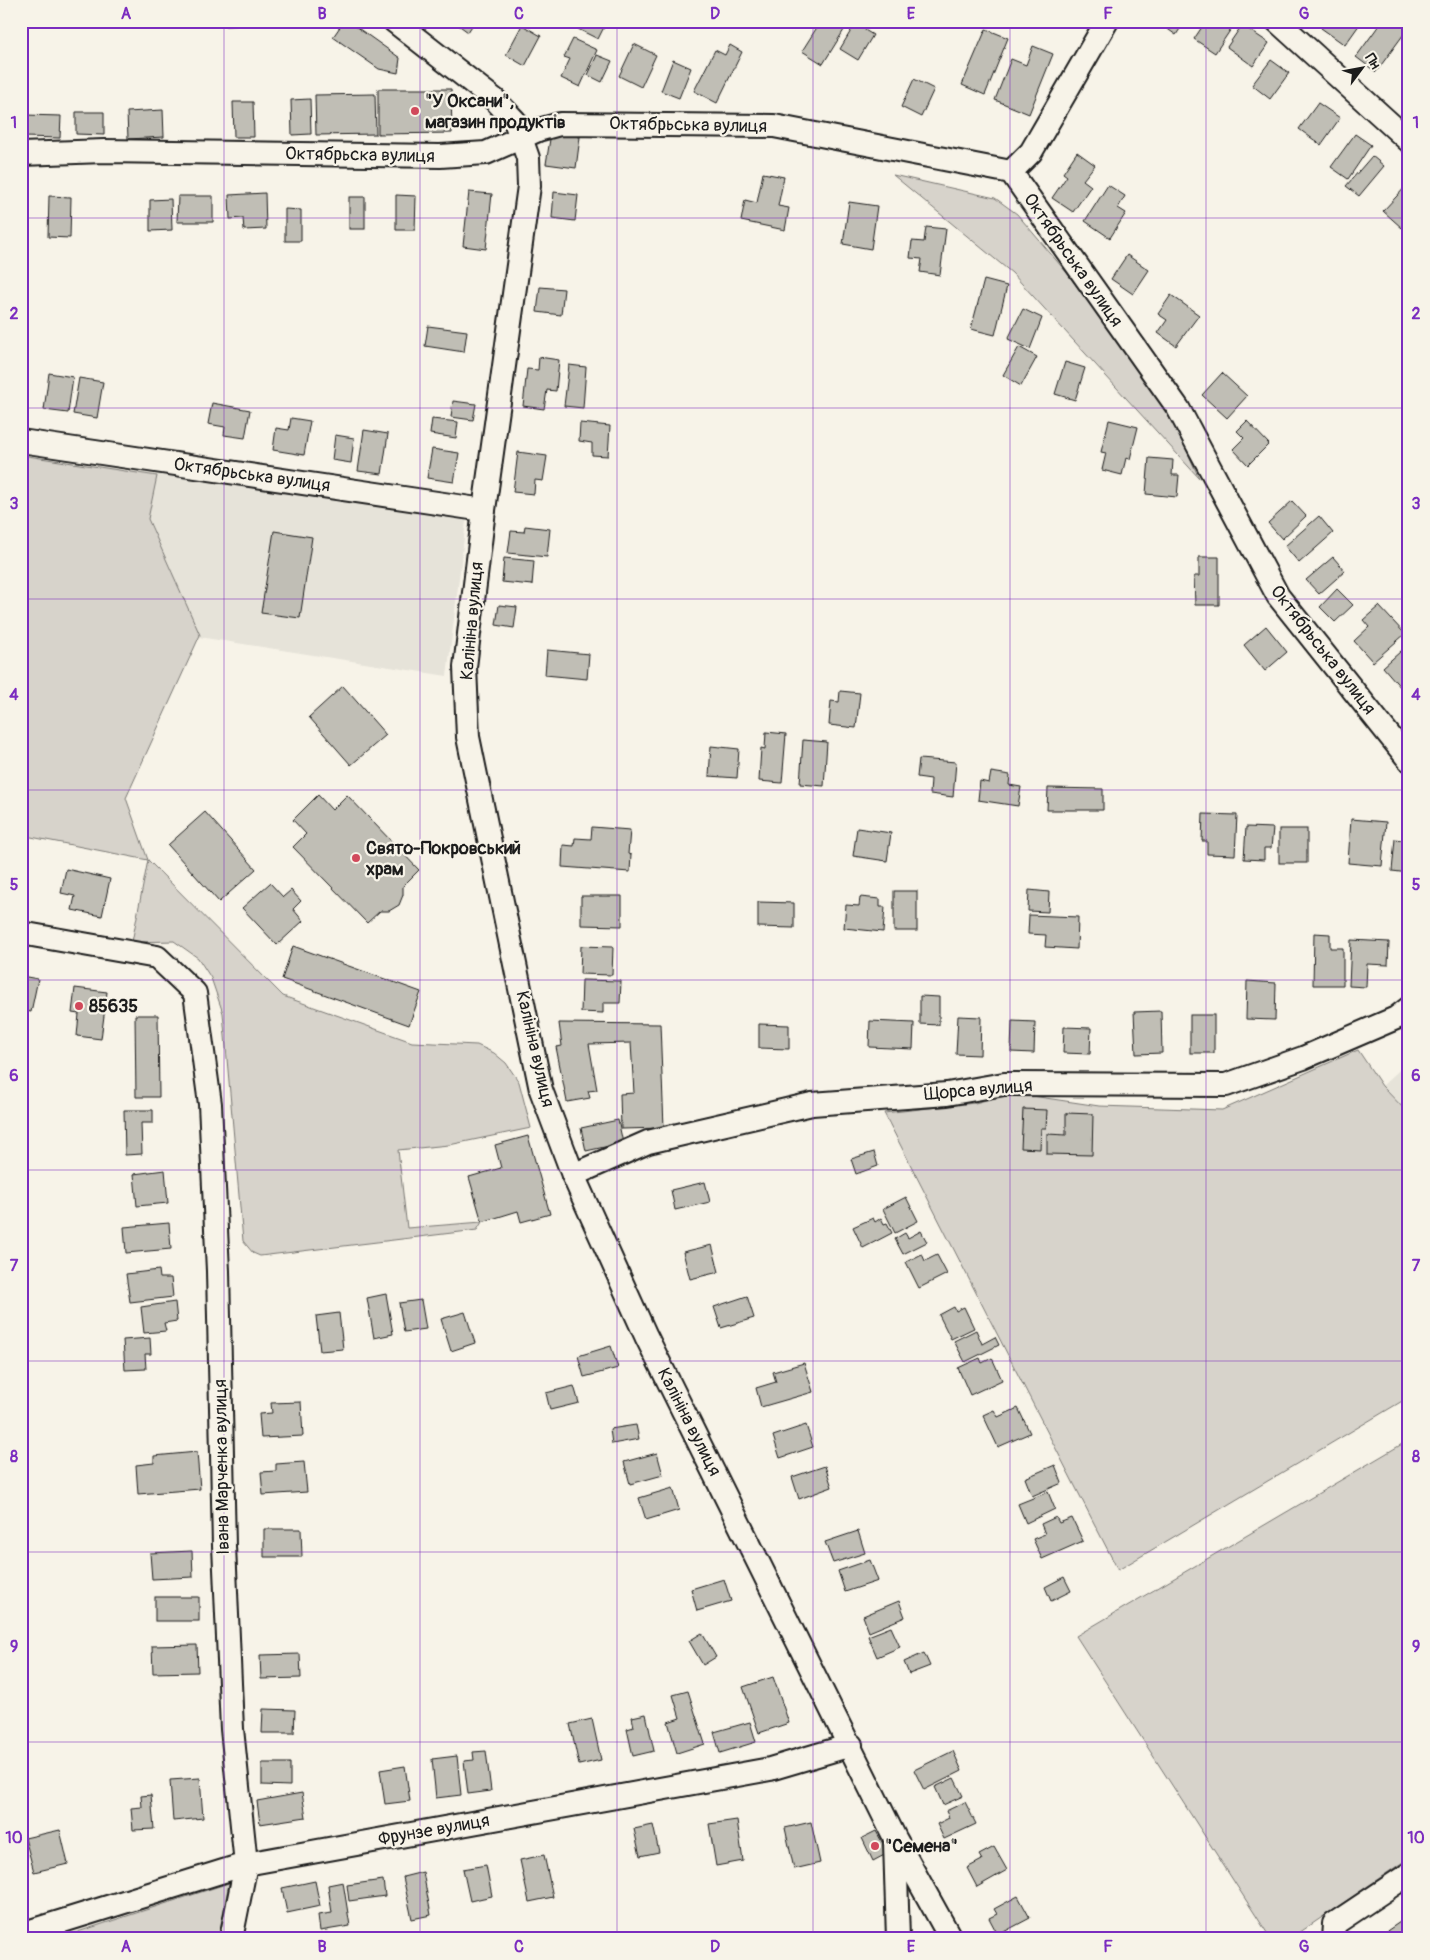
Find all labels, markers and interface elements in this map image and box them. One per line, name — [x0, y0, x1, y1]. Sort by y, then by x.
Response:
text: A — [121, 4, 132, 24]
text: B — [317, 4, 327, 24]
text: C — [514, 4, 524, 24]
text: D — [710, 4, 720, 24]
text: E — [907, 4, 916, 24]
text: F — [1103, 4, 1113, 24]
text: G — [1299, 4, 1310, 24]
north arrow — [1338, 42, 1388, 92]
text: Пн — [1361, 50, 1384, 72]
place label: "У Оксани", магазин продуктів — [425, 90, 566, 134]
marker: "У Оксани", магазин продуктів — [409, 105, 421, 117]
street label: Октябрьська вулиця — [609, 112, 767, 138]
text: 1 — [11, 113, 17, 133]
text: 1 — [1413, 113, 1419, 133]
street label: Октябрьска вулиця — [285, 142, 435, 168]
street label: Октябрьська вулиця — [1018, 189, 1128, 331]
text: 2 — [10, 304, 19, 324]
text: 2 — [1412, 304, 1421, 324]
street label: Октябрьська вулиця — [172, 453, 332, 497]
text: 3 — [10, 494, 19, 514]
text: 3 — [1412, 494, 1421, 514]
street label: Калініна вулиця — [455, 561, 489, 681]
street label: Октябрьська вулиця — [1265, 581, 1381, 719]
text: 4 — [9, 685, 19, 705]
text: 4 — [1411, 685, 1421, 705]
place label: Свято-Покровський храм — [365, 837, 521, 881]
marker: Свято-Покровський храм — [350, 852, 362, 864]
text: 5 — [10, 875, 19, 895]
text: 5 — [1412, 875, 1421, 895]
street label: Калініна вулиця — [510, 989, 560, 1109]
place label: 85635 — [89, 995, 138, 1018]
marker: 85635 — [73, 1000, 85, 1012]
text: 6 — [9, 1066, 19, 1086]
text: 6 — [1411, 1066, 1421, 1086]
street label: Щорса вулиця — [923, 1074, 1033, 1106]
text: 7 — [10, 1256, 19, 1276]
text: 7 — [1412, 1256, 1421, 1276]
street label: Калініна вулиця — [652, 1364, 726, 1480]
street label: Івана Марченка вулиця — [209, 1379, 235, 1555]
text: 8 — [10, 1447, 18, 1467]
text: 8 — [1412, 1447, 1420, 1467]
text: 9 — [10, 1637, 18, 1657]
text: 9 — [1412, 1637, 1420, 1657]
street label: Фрунзе вулиця — [377, 1809, 491, 1851]
text: 10 — [5, 1828, 23, 1848]
text: 10 — [1407, 1828, 1425, 1848]
place label: "Семена" — [885, 1835, 958, 1858]
marker: "Семена" — [869, 1840, 881, 1852]
text: A — [121, 1937, 132, 1957]
text: B — [317, 1937, 327, 1957]
text: C — [514, 1937, 524, 1957]
text: D — [710, 1937, 720, 1957]
text: E — [907, 1937, 916, 1957]
text: F — [1103, 1937, 1113, 1957]
text: G — [1299, 1937, 1310, 1957]

